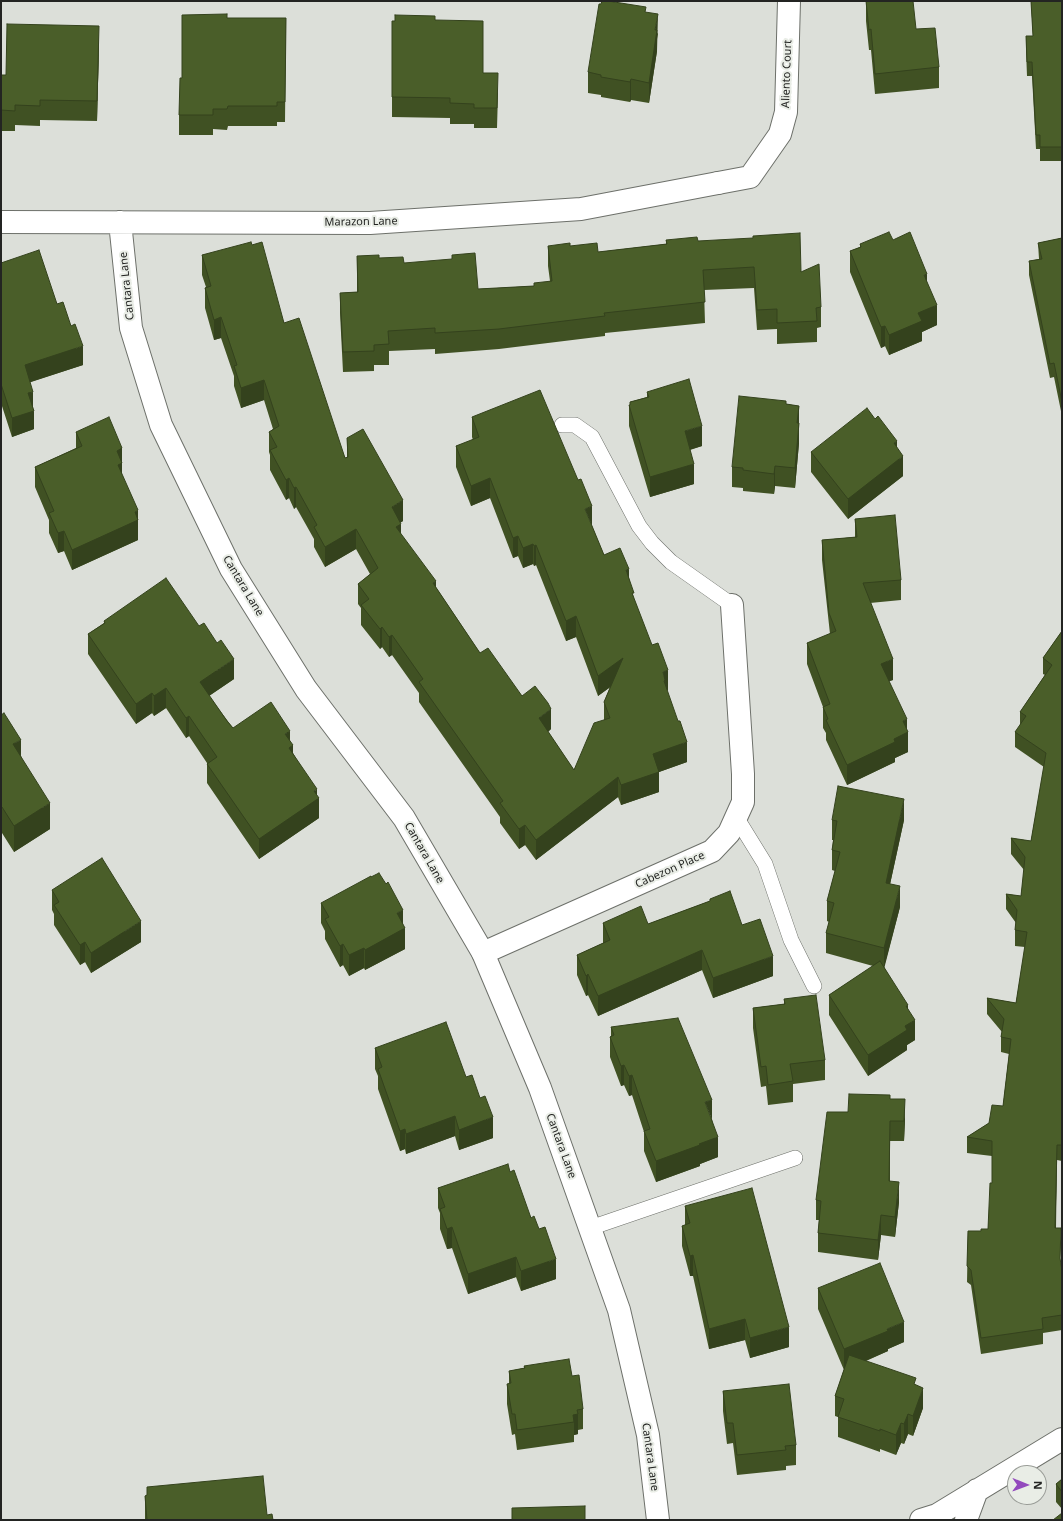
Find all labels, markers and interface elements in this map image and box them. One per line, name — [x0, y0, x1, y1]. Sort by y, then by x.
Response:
street label: Aliento Court — [779, 40, 795, 108]
street label: Marazon Lane — [324, 215, 398, 229]
street label: Cantara Lane — [117, 251, 137, 321]
street label: Cantara Lane — [220, 553, 266, 619]
street label: Cantara Lane — [401, 820, 447, 886]
street label: Cabezon Place — [633, 849, 707, 891]
street label: Cantara Lane — [543, 1112, 579, 1180]
street label: Cantara Lane — [639, 1422, 661, 1492]
north arrow — [1007, 1465, 1047, 1505]
text: N — [1031, 1481, 1046, 1490]

